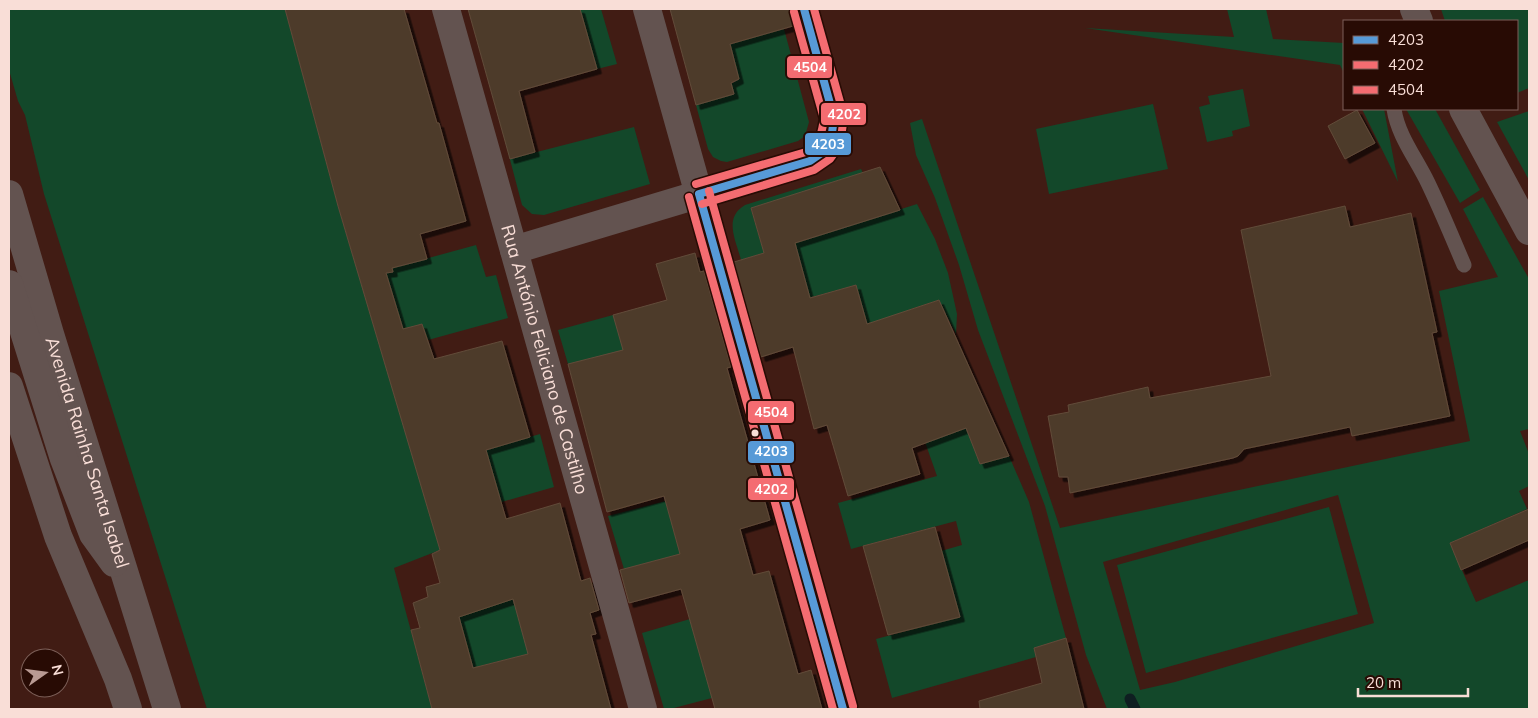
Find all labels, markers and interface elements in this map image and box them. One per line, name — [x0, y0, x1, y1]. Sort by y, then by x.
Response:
legend — [1343, 20, 1518, 110]
text: 4203 — [1388, 30, 1424, 49]
line badge: 4504 — [786, 55, 833, 79]
text: 4202 — [1388, 55, 1424, 74]
text: 4504 — [793, 58, 827, 76]
text: 4504 — [1388, 80, 1424, 99]
line badge: 4202 — [820, 102, 867, 126]
text: 4202 — [827, 105, 861, 123]
line badge: 4203 — [804, 132, 852, 156]
text: 4203 — [811, 135, 845, 153]
street label: Rua António Feliciano de Castilho — [496, 222, 594, 497]
street label: Avenida Rainha Santa Isabel — [41, 334, 134, 571]
line badge: 4504 — [747, 400, 795, 424]
text: 4504 — [754, 403, 788, 421]
unlabelled marker — [750, 428, 760, 438]
line badge: 4203 — [747, 440, 795, 464]
text: 4203 — [754, 442, 788, 460]
line badge: 4202 — [747, 477, 795, 501]
text: 4202 — [754, 480, 788, 498]
north arrow — [20, 648, 70, 698]
text: N — [48, 663, 68, 677]
scale bar — [1358, 666, 1468, 698]
text: 20 m — [1366, 673, 1401, 692]

